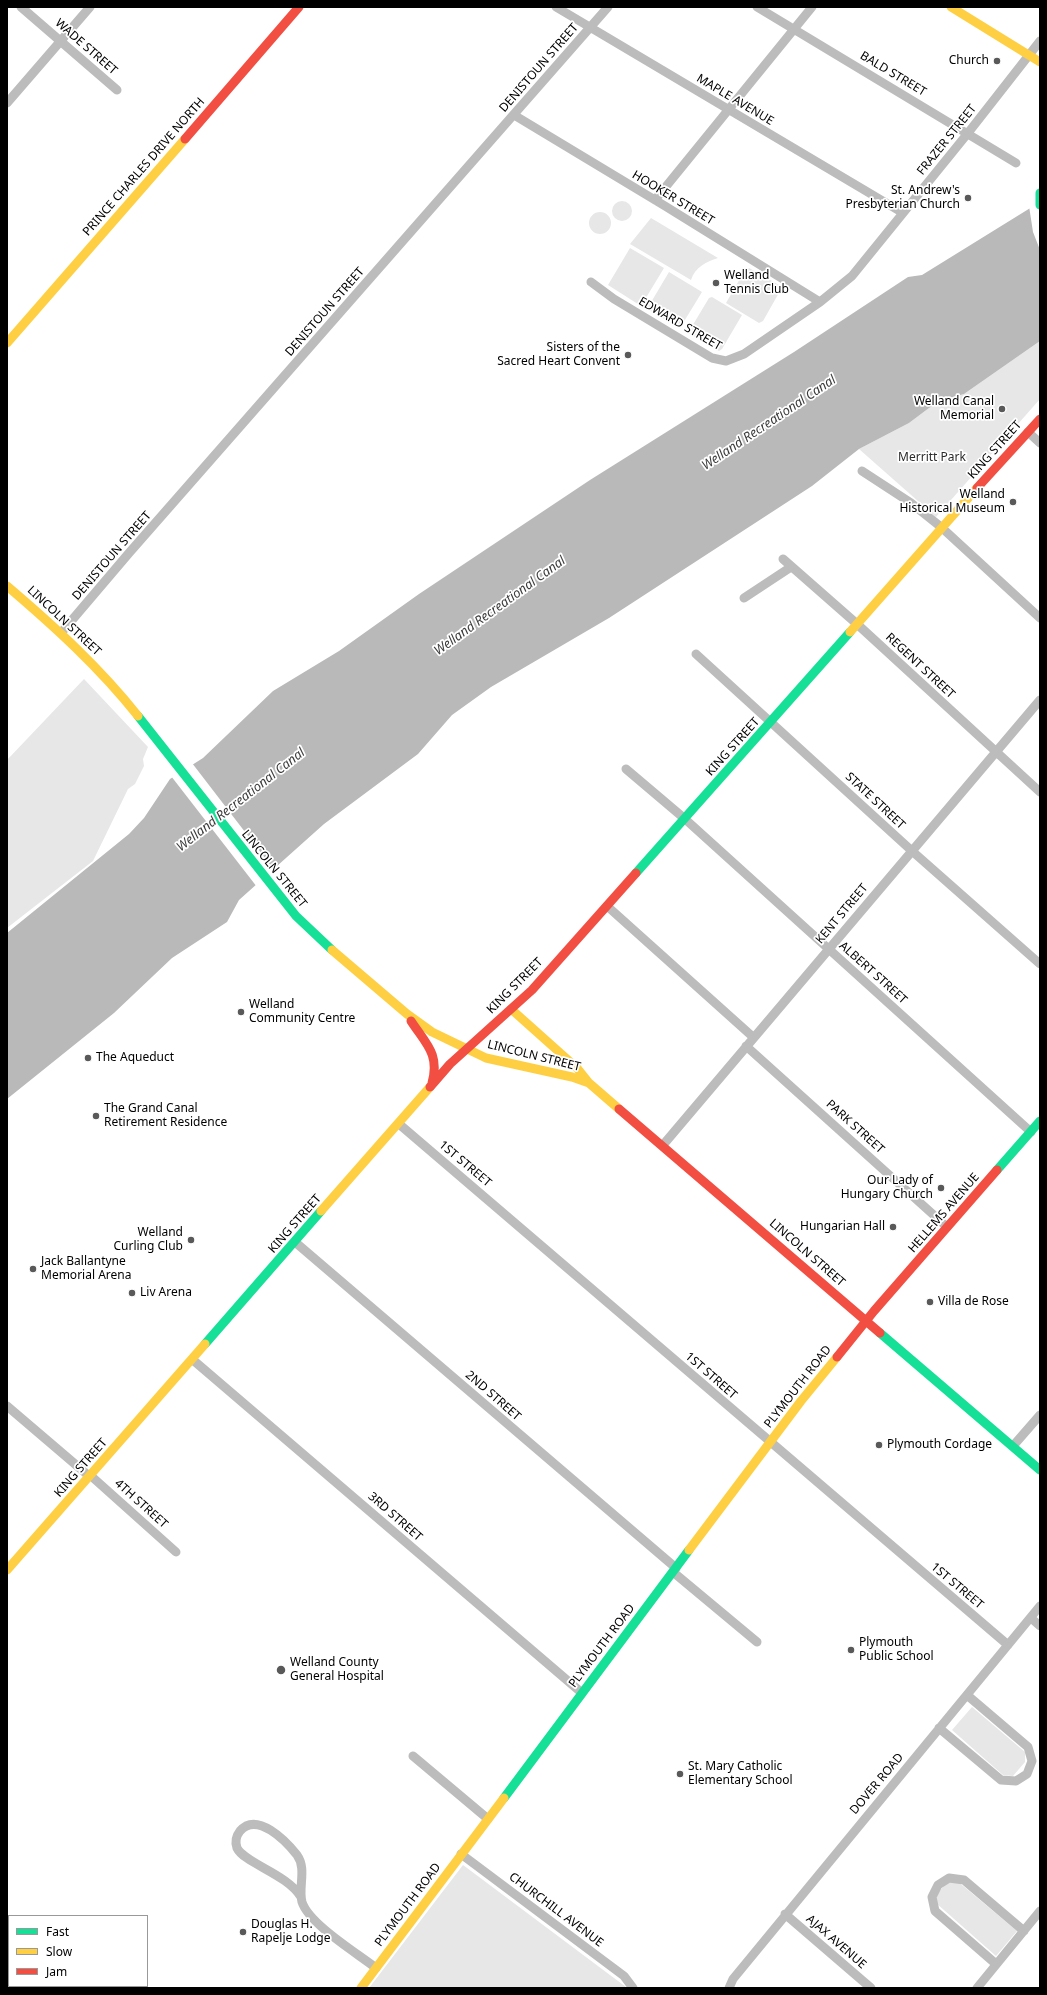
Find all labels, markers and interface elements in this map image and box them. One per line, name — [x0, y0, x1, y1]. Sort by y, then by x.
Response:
street label: WADE STREET — [52, 16, 120, 78]
street label: DENISTOUN STREET — [497, 21, 581, 115]
street label: BALD STREET — [857, 49, 929, 99]
place label: Church — [949, 54, 989, 68]
marker: Church — [992, 56, 1002, 66]
street label: MAPLE AVENUE — [694, 71, 776, 129]
street label: PRINCE CHARLES DRIVE NORTH — [80, 95, 208, 239]
street label: FRAZER STREET — [914, 102, 980, 178]
street label: HOOKER STREET — [629, 168, 717, 228]
place label: St. Andrew's Presbyterian Church — [846, 184, 960, 212]
marker: St. Andrew's Presbyterian Church — [963, 193, 973, 203]
street label: DENISTOUN STREET — [283, 265, 367, 359]
place label: Welland Tennis Club — [724, 269, 789, 297]
marker: Welland Tennis Club — [711, 278, 721, 288]
street label: EDWARD STREET — [636, 294, 724, 354]
place label: Sisters of the Sacred Heart Convent — [497, 341, 620, 369]
marker: Sisters of the Sacred Heart Convent — [623, 350, 633, 360]
water label: Welland Recreational Canal — [699, 372, 839, 474]
place label: Welland Canal Memorial — [914, 395, 994, 423]
marker: Welland Canal Memorial — [997, 404, 1007, 414]
street label: KING STREET — [965, 418, 1025, 482]
park label: Merritt Park — [898, 451, 966, 465]
place label: Welland Historical Museum — [899, 488, 1005, 516]
marker: Welland Historical Museum — [1008, 497, 1018, 507]
street label: DENISTOUN STREET — [70, 509, 154, 603]
water label: Welland Recreational Canal — [431, 553, 569, 659]
street label: LINCOLN STREET — [24, 583, 104, 659]
street label: REGENT STREET — [882, 630, 958, 702]
street label: KING STREET — [703, 715, 763, 779]
water label: Welland Recreational Canal — [174, 745, 308, 855]
street label: STATE STREET — [842, 770, 908, 832]
street label: LINCOLN STREET — [238, 827, 310, 911]
street label: KENT STREET — [813, 881, 871, 947]
street label: ALBERT STREET — [836, 939, 910, 1007]
street label: KING STREET — [484, 955, 546, 1017]
place label: Welland Community Centre — [249, 998, 355, 1026]
marker: Welland Community Centre — [236, 1007, 246, 1017]
street label: LINCOLN STREET — [486, 1037, 582, 1075]
place label: The Aqueduct — [96, 1051, 174, 1065]
marker: The Aqueduct — [83, 1053, 93, 1063]
street label: PARK STREET — [823, 1097, 887, 1157]
place label: The Grand Canal Retirement Residence — [104, 1102, 227, 1130]
marker: The Grand Canal Retirement Residence — [91, 1111, 101, 1121]
street label: 1ST STREET — [436, 1138, 494, 1190]
street label: HELLEMS AVENUE — [905, 1170, 983, 1256]
place label: Our Lady of Hungary Church — [841, 1174, 933, 1202]
marker: Our Lady of Hungary Church — [936, 1183, 946, 1193]
street label: KING STREET — [266, 1192, 324, 1256]
street label: LINCOLN STREET — [766, 1216, 848, 1290]
place label: Hungarian Hall — [800, 1220, 885, 1234]
marker: Hungarian Hall — [888, 1222, 898, 1232]
place label: Welland Curling Club — [113, 1226, 183, 1254]
marker: Welland Curling Club — [186, 1235, 196, 1245]
place label: Jack Ballantyne Memorial Arena — [41, 1255, 131, 1283]
marker: Jack Ballantyne Memorial Arena — [28, 1264, 38, 1274]
place label: Liv Arena — [140, 1286, 192, 1300]
marker: Liv Arena — [127, 1288, 137, 1298]
place label: Villa de Rose — [938, 1295, 1009, 1309]
marker: Villa de Rose — [925, 1297, 935, 1307]
street label: PLYMOUTH ROAD — [761, 1343, 835, 1431]
street label: 1ST STREET — [682, 1350, 740, 1402]
street label: 2ND STREET — [462, 1368, 524, 1424]
street label: KING STREET — [52, 1436, 110, 1500]
place label: Plymouth Cordage — [887, 1438, 992, 1452]
marker: Plymouth Cordage — [874, 1440, 884, 1450]
street label: 4TH STREET — [112, 1476, 170, 1532]
street label: 3RD STREET — [365, 1490, 425, 1544]
street label: 1ST STREET — [928, 1560, 986, 1612]
street label: PLYMOUTH ROAD — [566, 1601, 638, 1691]
place label: Plymouth Public School — [859, 1636, 934, 1664]
marker: Plymouth Public School — [846, 1645, 856, 1655]
place label: Welland County General Hospital — [290, 1656, 384, 1684]
marker: Welland County General Hospital — [275, 1664, 287, 1676]
street label: DOVER ROAD — [847, 1750, 907, 1818]
place label: St. Mary Catholic Elementary School — [688, 1760, 793, 1788]
marker: St. Mary Catholic Elementary School — [675, 1769, 685, 1779]
street label: PLYMOUTH ROAD — [372, 1860, 444, 1950]
street label: CHURCHILL AVENUE — [506, 1870, 606, 1950]
street label: AJAX AVENUE — [803, 1912, 869, 1972]
legend — [8, 1915, 148, 1987]
place label: Douglas H. Rapelje Lodge — [251, 1918, 330, 1946]
text: Fast — [46, 1923, 69, 1940]
marker: Douglas H. Rapelje Lodge — [238, 1927, 248, 1937]
text: Slow — [46, 1943, 72, 1960]
text: Jam — [46, 1963, 67, 1980]

